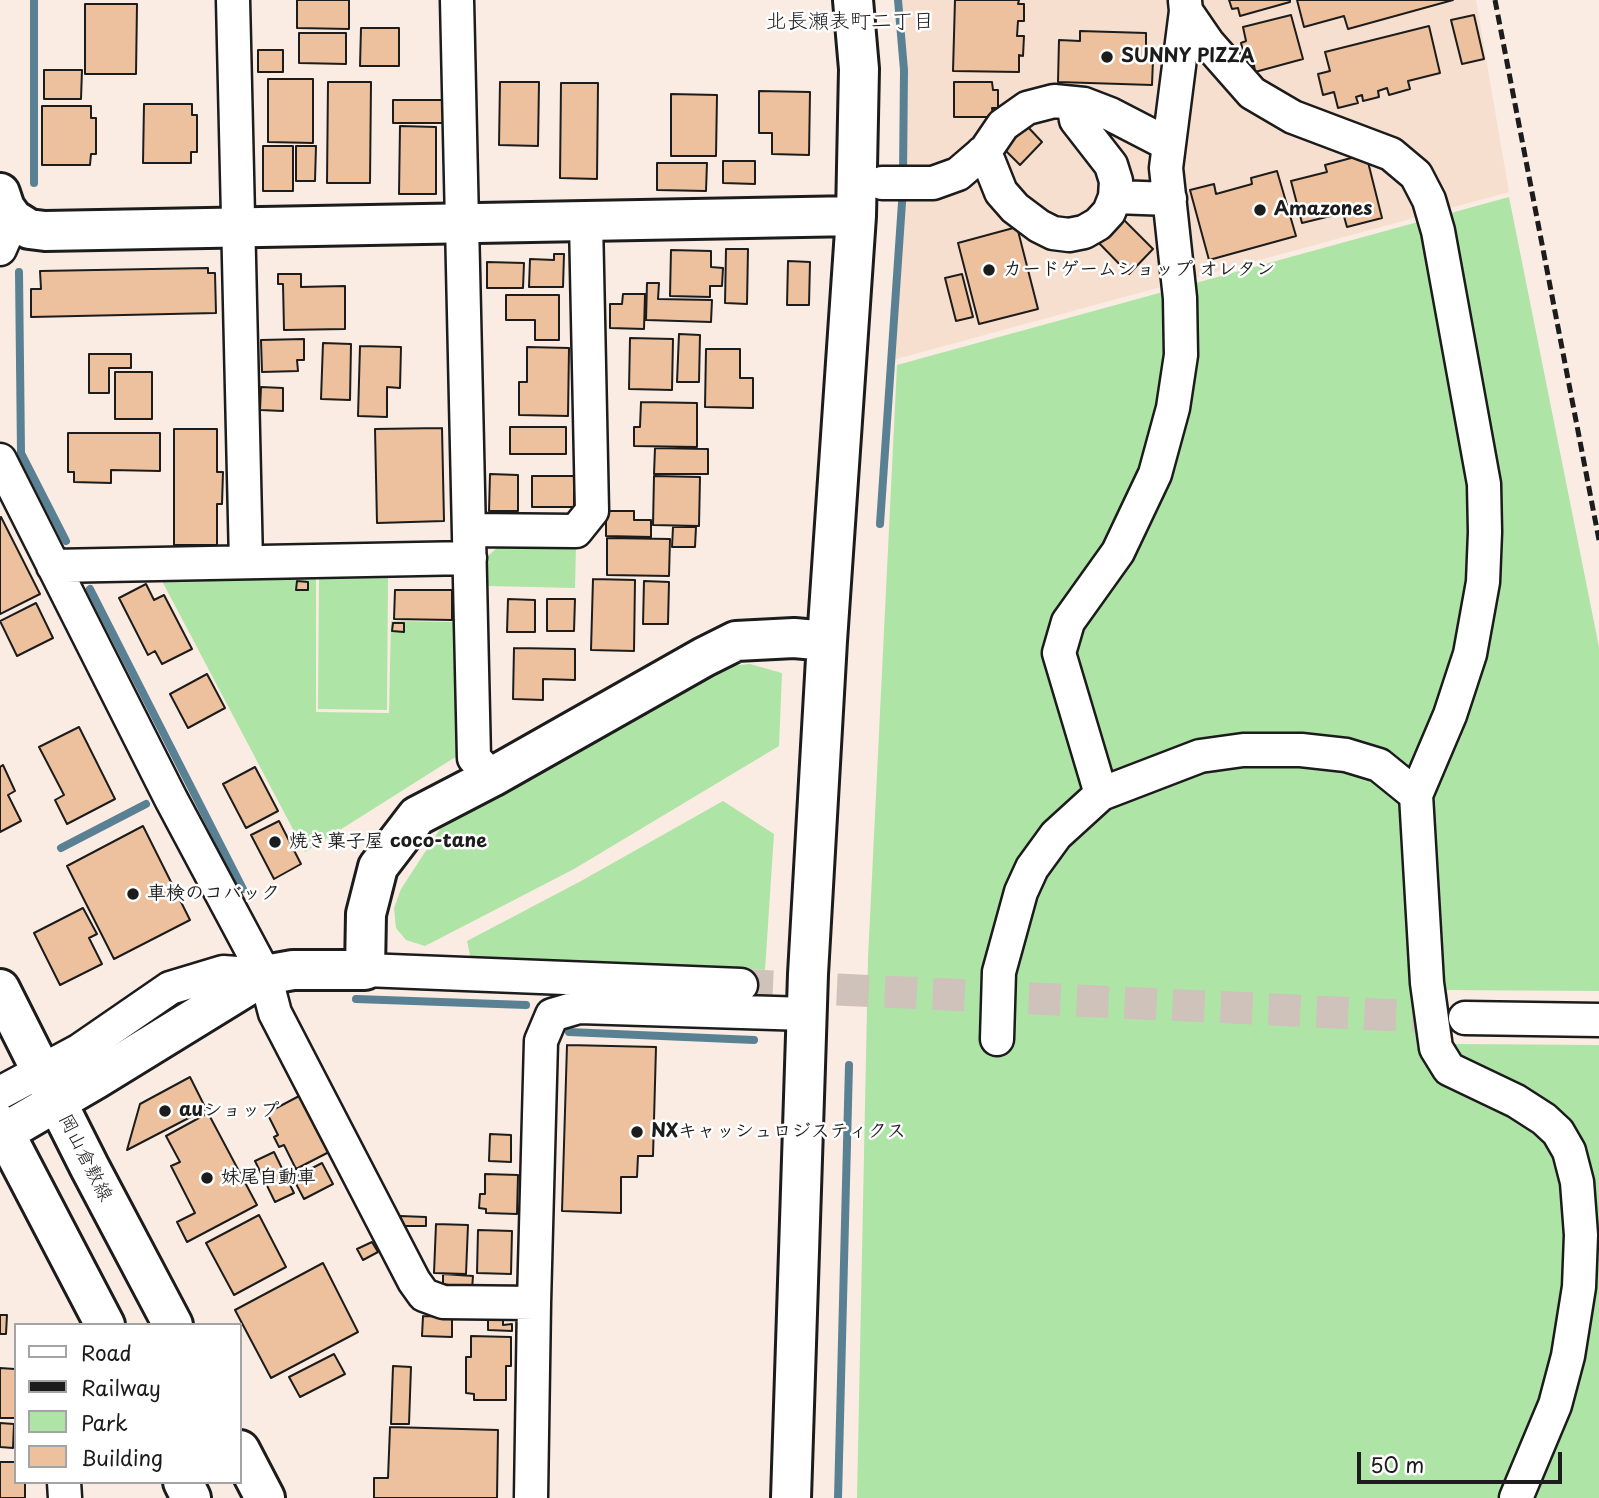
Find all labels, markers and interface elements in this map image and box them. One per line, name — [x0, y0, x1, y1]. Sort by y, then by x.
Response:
district label: 北長瀬表町二丁目 — [766, 9, 934, 35]
place label: SUNNY PIZZA — [1121, 46, 1255, 68]
marker: SUNNY PIZZA — [1099, 49, 1115, 65]
place label: Amazones — [1274, 199, 1372, 221]
marker: Amazones — [1252, 202, 1268, 218]
place label: カードゲームショップ オレタン — [1003, 259, 1275, 281]
marker: カードゲームショップ オレタン — [981, 262, 997, 278]
place label: 焼き菓子屋 coco-tane — [289, 831, 487, 853]
marker: 焼き菓子屋 coco-tane — [267, 834, 283, 850]
place label: 車検のコバック — [147, 883, 280, 905]
marker: 車検のコバック — [125, 886, 141, 902]
place label: auショップ — [179, 1100, 279, 1122]
marker: auショップ — [157, 1103, 173, 1119]
street label: 岡山倉敷線 — [53, 1111, 117, 1205]
place label: NXキャッシュロジスティクス — [651, 1121, 906, 1143]
marker: NXキャッシュロジスティクス — [629, 1124, 645, 1140]
place label: 妹尾自動車 — [221, 1167, 316, 1189]
marker: 妹尾自動車 — [199, 1170, 215, 1186]
legend — [14, 1323, 242, 1484]
text: Road — [81, 1336, 132, 1368]
text: Railway — [81, 1371, 161, 1403]
text: Park — [81, 1406, 128, 1438]
scale bar — [1361, 1438, 1566, 1482]
text: Building — [81, 1441, 163, 1473]
text: 50 m — [1370, 1448, 1424, 1480]

